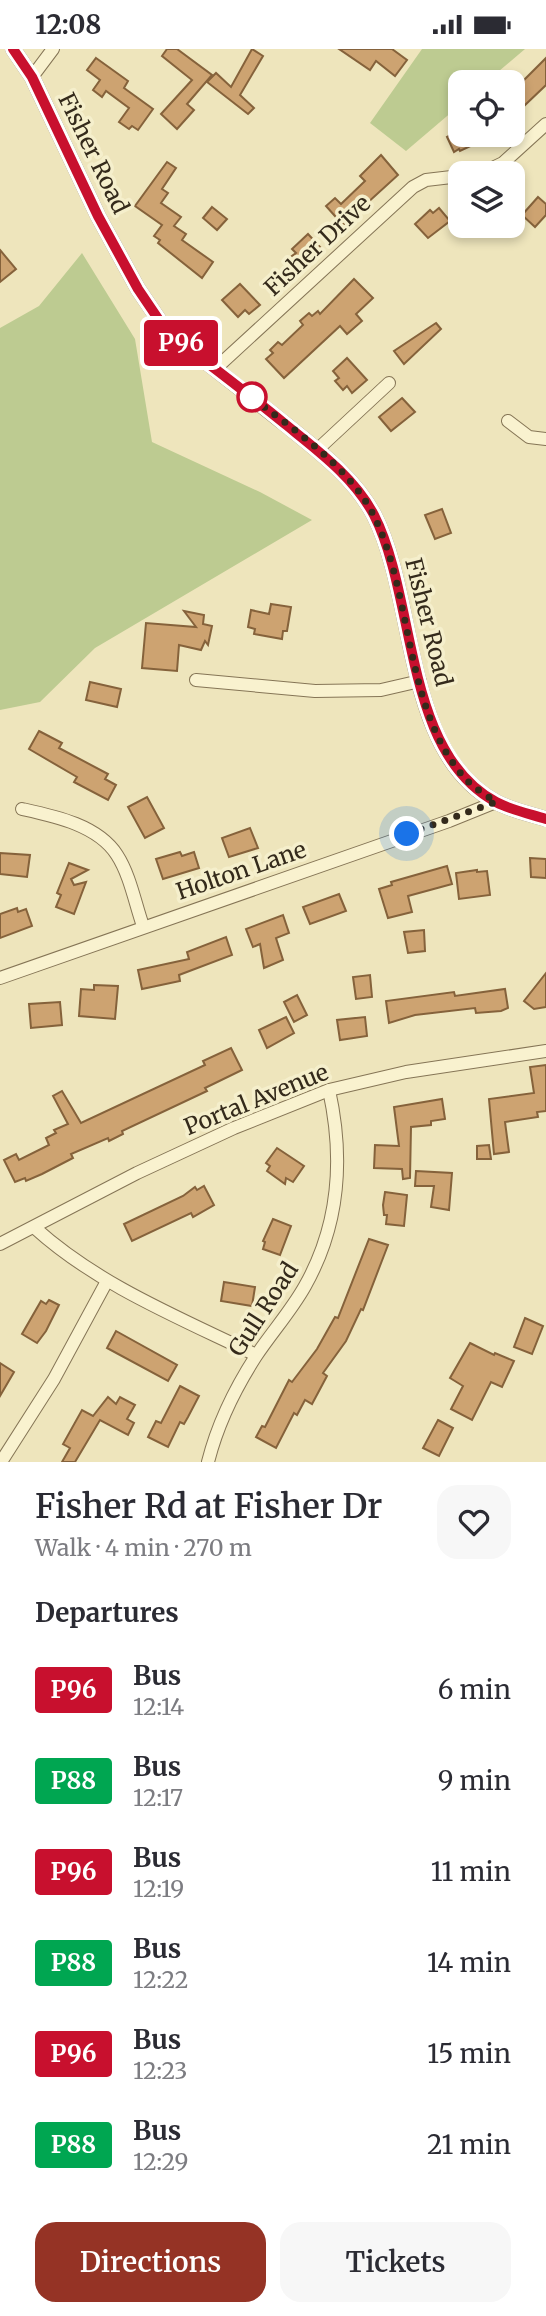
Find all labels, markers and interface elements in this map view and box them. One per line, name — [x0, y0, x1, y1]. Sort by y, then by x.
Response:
text: 12:08 — [35, 8, 102, 41]
map controls — [448, 70, 525, 238]
button: locate — [448, 70, 525, 147]
street label: Fisher Road — [52, 88, 136, 218]
button: layers — [448, 161, 525, 238]
street label: Fisher Drive — [258, 188, 376, 302]
line badge: P96 — [141, 320, 221, 366]
text: P96 — [158, 327, 204, 358]
unlabelled marker — [237, 382, 267, 412]
street label: Fisher Road — [399, 555, 459, 689]
your location — [389, 816, 424, 851]
street label: Holton Lane — [172, 834, 310, 906]
street label: Portal Avenue — [180, 1057, 332, 1141]
street label: Gull Road — [222, 1256, 304, 1362]
button: heart — [437, 1485, 511, 1559]
text: Fisher Rd at Fisher Dr — [35, 1486, 382, 1527]
text: Walk · 4 min · 270 m — [35, 1533, 252, 1562]
text: Departures — [35, 1596, 179, 1629]
text: Bus — [133, 1659, 181, 1692]
text: 6 min — [438, 1673, 511, 1706]
text: P96 — [50, 1674, 97, 1705]
text: 12:14 — [133, 1692, 184, 1721]
text: Bus — [133, 1750, 181, 1783]
text: 9 min — [438, 1764, 511, 1797]
text: P88 — [51, 1765, 96, 1796]
text: 12:17 — [133, 1783, 183, 1812]
text: Bus — [133, 1841, 181, 1874]
text: 11 min — [431, 1855, 511, 1888]
text: P96 — [50, 1856, 97, 1887]
text: 12:19 — [133, 1874, 184, 1903]
text: Bus — [133, 1932, 181, 1965]
text: 14 min — [427, 1946, 511, 1979]
text: P88 — [51, 1947, 96, 1978]
text: 12:22 — [133, 1965, 188, 1994]
text: Bus — [133, 2023, 181, 2056]
text: 15 min — [427, 2037, 511, 2070]
text: P96 — [50, 2038, 97, 2069]
text: 12:23 — [133, 2056, 188, 2085]
text: Bus — [133, 2114, 181, 2147]
text: 21 min — [427, 2128, 511, 2161]
text: P88 — [51, 2129, 96, 2160]
text: 12:29 — [133, 2147, 189, 2176]
button: Directions — [35, 2222, 266, 2302]
button: Tickets — [280, 2222, 511, 2302]

